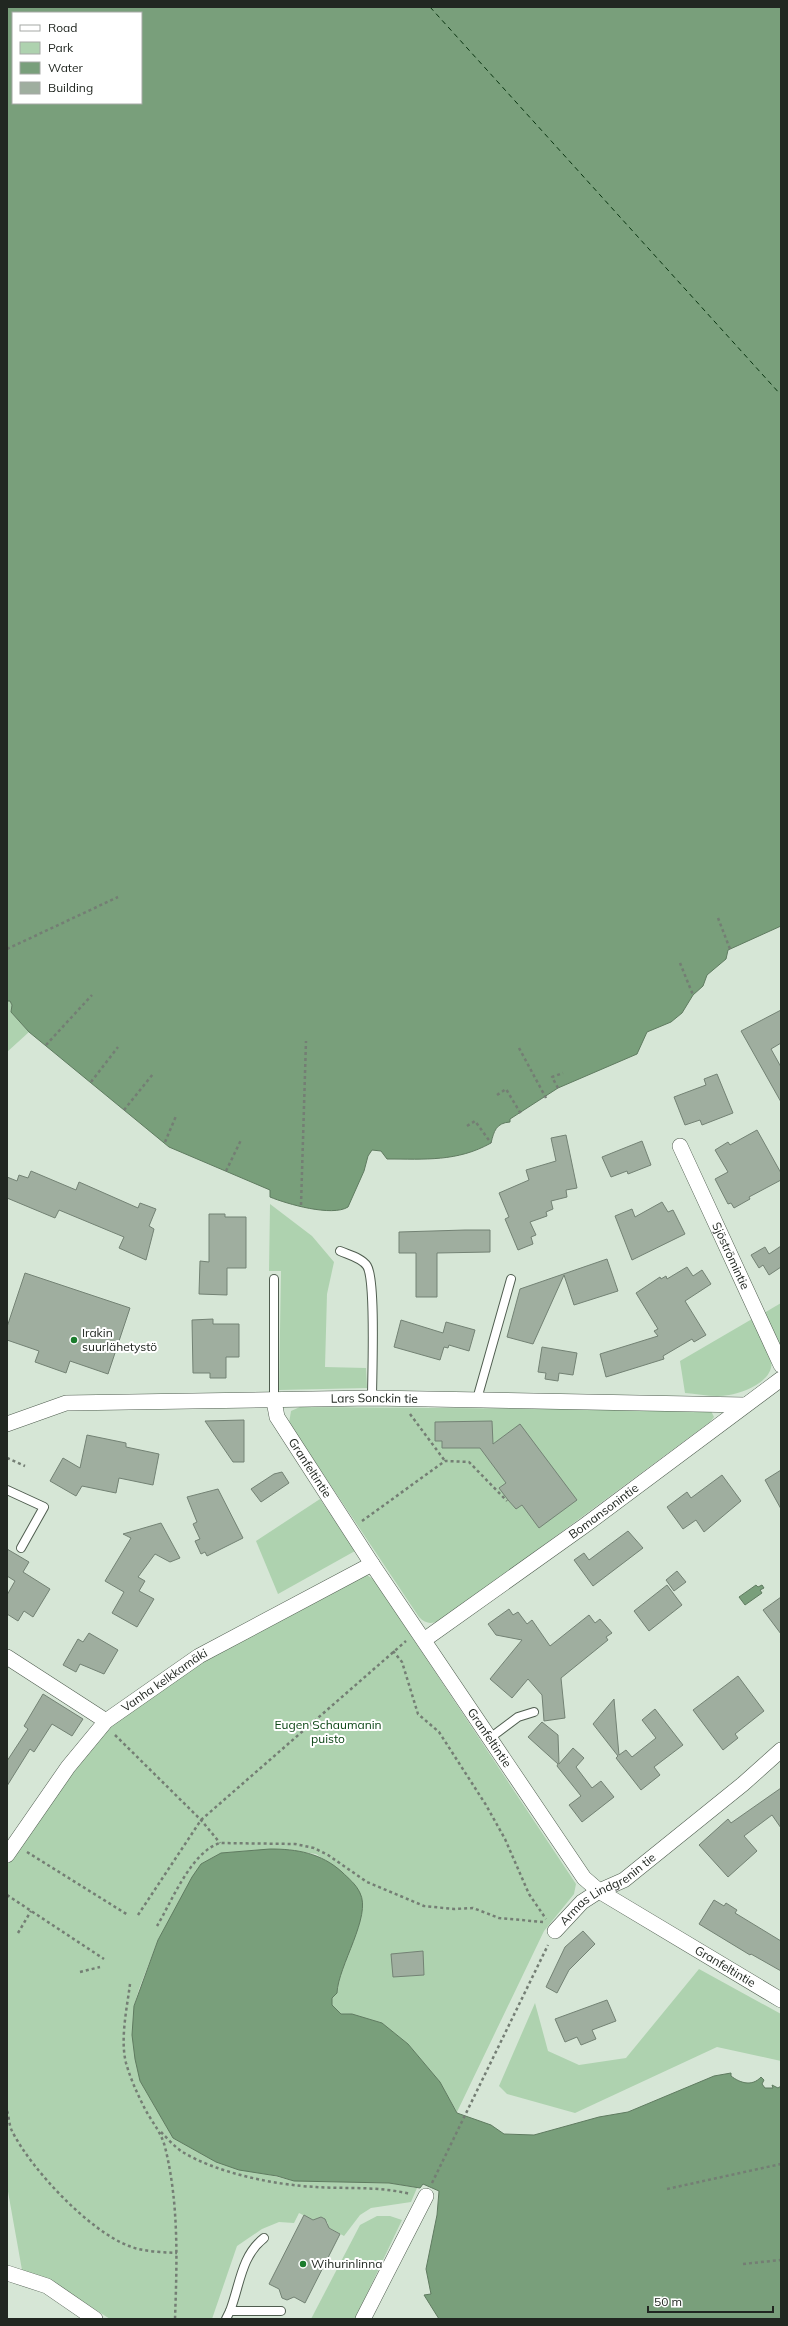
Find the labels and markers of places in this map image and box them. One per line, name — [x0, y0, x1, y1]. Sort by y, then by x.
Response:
place label: Irakin suurlähetystö — [82, 1325, 157, 1354]
marker: Irakin suurlähetystö — [69, 1335, 79, 1345]
place label: Wihurinlinna — [311, 2256, 382, 2271]
marker: Wihurinlinna — [298, 2259, 308, 2269]

